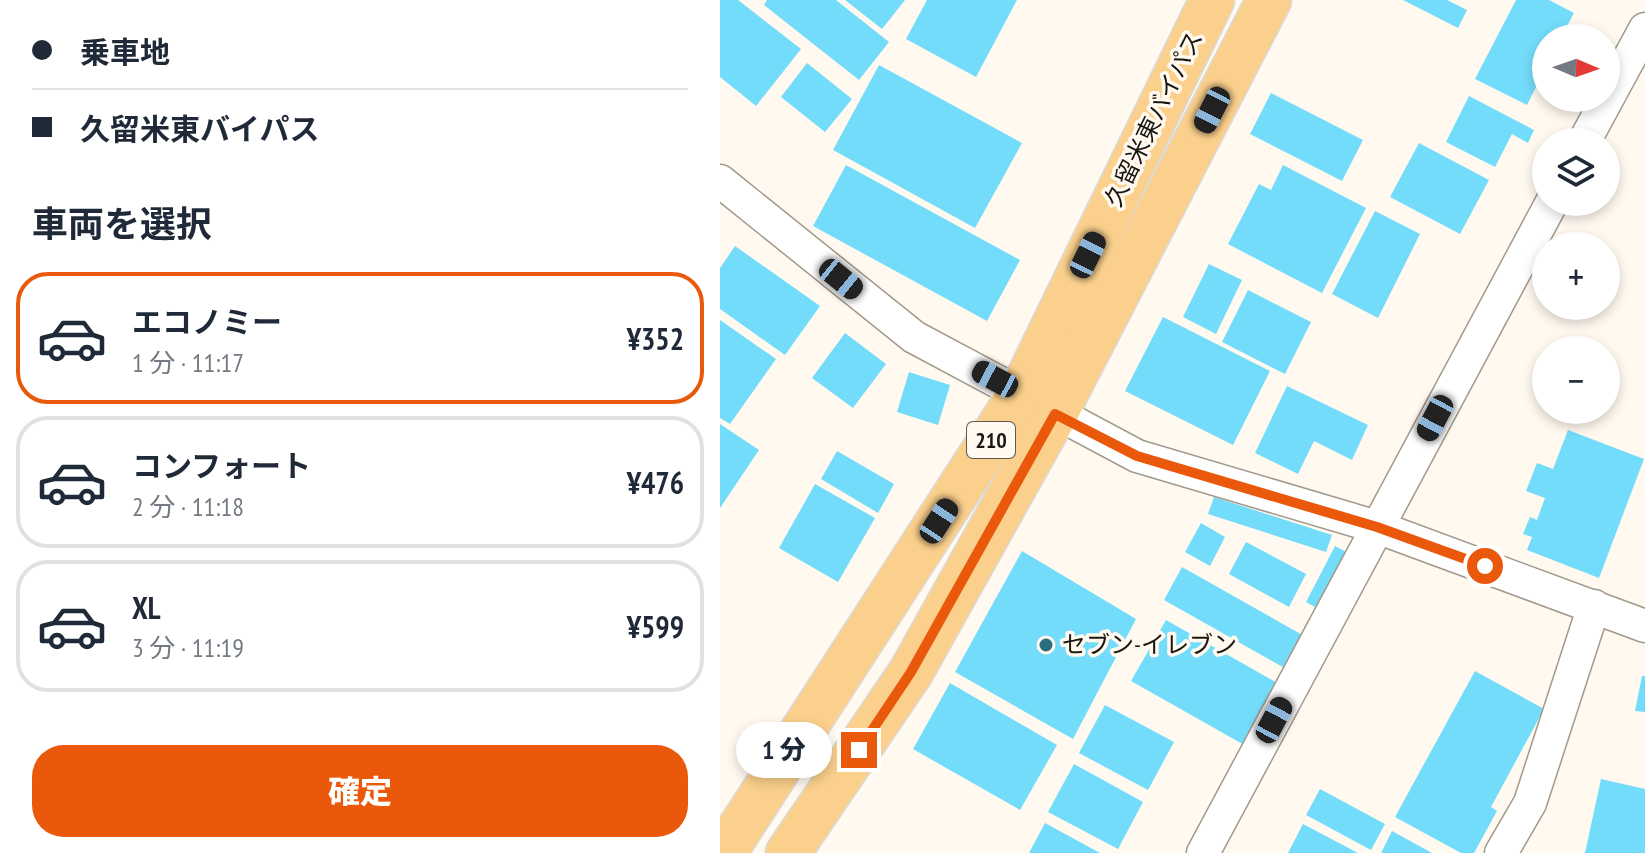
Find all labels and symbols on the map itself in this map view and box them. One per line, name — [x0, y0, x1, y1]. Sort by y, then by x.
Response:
north arrow — [1532, 24, 1620, 112]
street label: 久留米東バイパス — [1098, 26, 1209, 212]
car — [1190, 83, 1234, 137]
car — [1067, 228, 1109, 282]
car — [815, 255, 867, 303]
car — [968, 357, 1022, 401]
car — [1413, 391, 1457, 445]
road number: 210 — [967, 422, 1015, 458]
car — [916, 494, 962, 548]
route start — [1467, 548, 1503, 584]
place label: セブン-イレブン — [1062, 629, 1237, 660]
marker: セブン-イレブン — [1037, 636, 1055, 654]
car — [1252, 693, 1296, 747]
callout: 1 分 — [735, 722, 831, 778]
route end — [841, 732, 877, 768]

